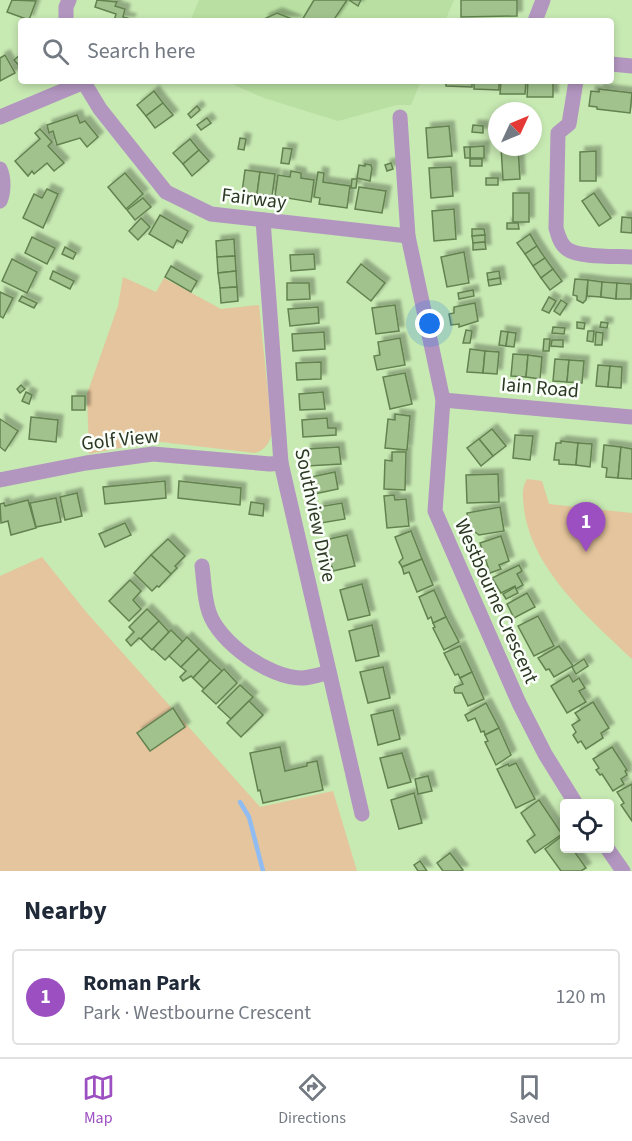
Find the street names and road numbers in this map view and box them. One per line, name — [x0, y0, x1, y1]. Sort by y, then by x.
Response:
street label: Fairway — [220, 181, 289, 217]
street label: Iain Road — [500, 371, 580, 405]
street label: Golf View — [80, 422, 160, 458]
street label: Southview Drive — [287, 446, 343, 585]
street label: Westbourne Crescent — [447, 515, 545, 688]

